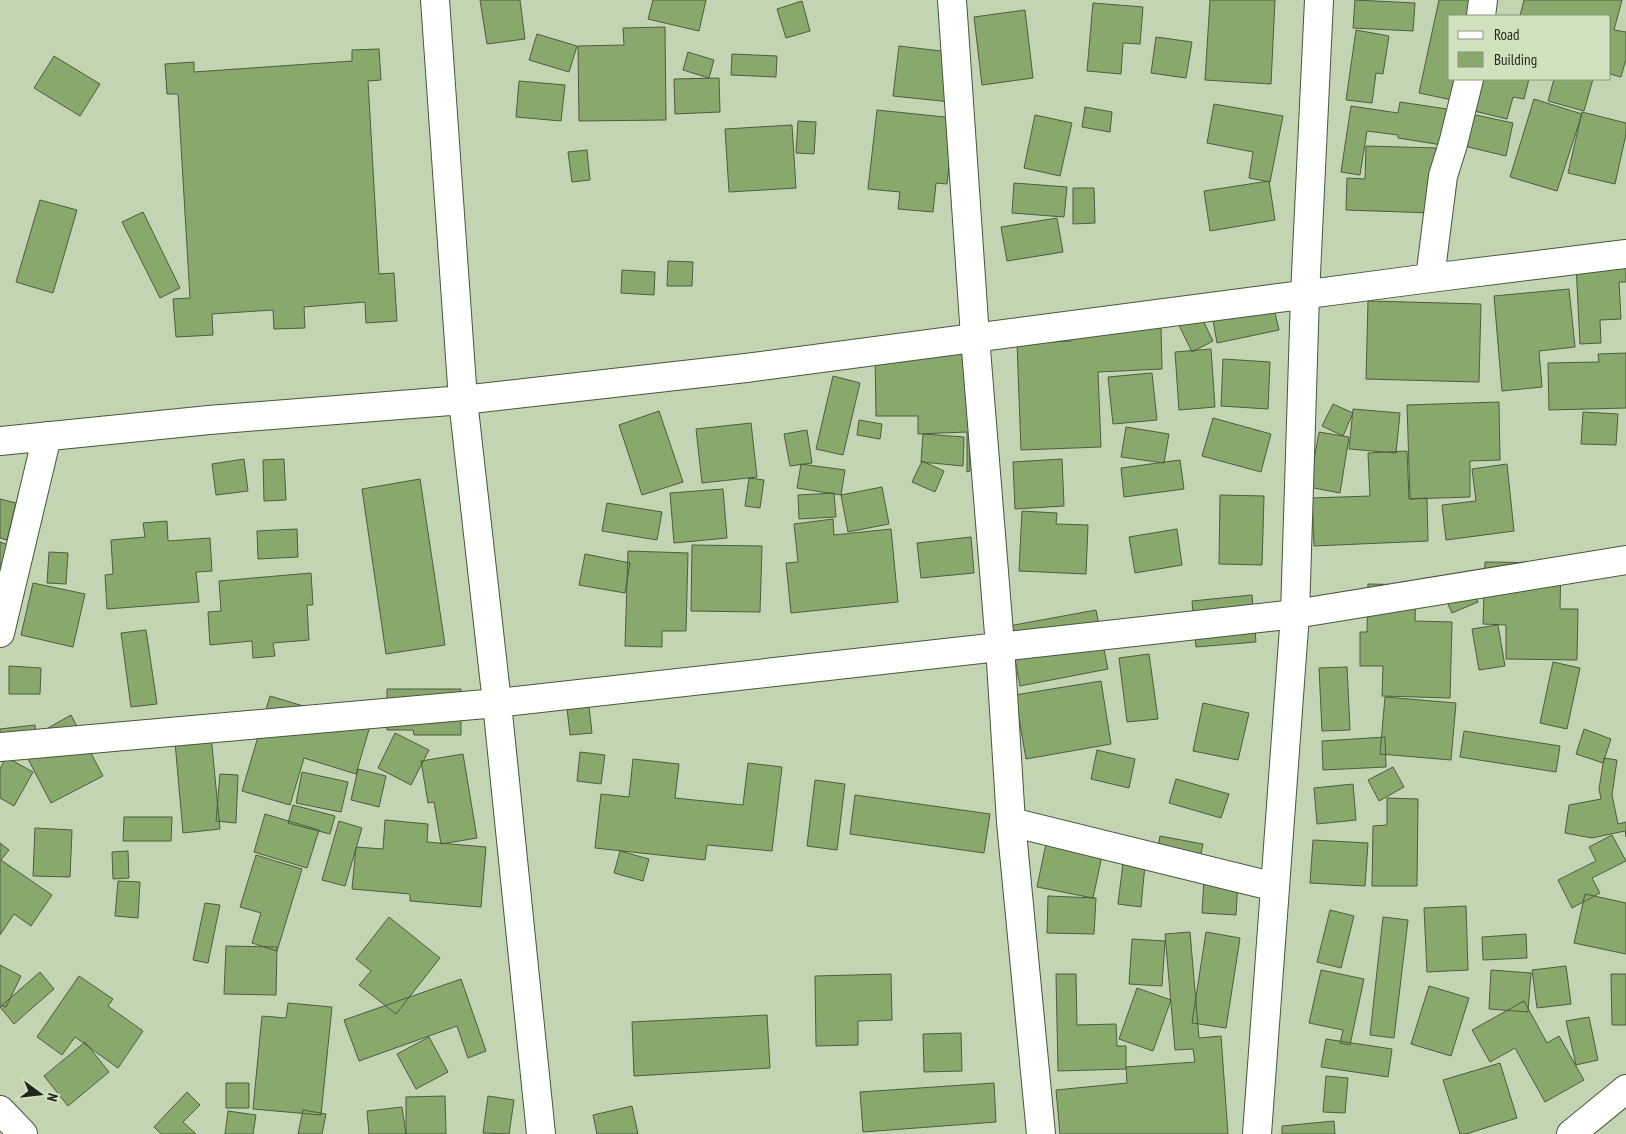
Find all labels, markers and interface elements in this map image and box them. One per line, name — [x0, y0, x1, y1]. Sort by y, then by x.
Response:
legend — [1448, 15, 1611, 80]
text: Road — [1494, 25, 1520, 44]
text: Building — [1494, 50, 1537, 69]
north arrow — [15, 1069, 65, 1119]
text: N — [43, 1091, 62, 1103]

